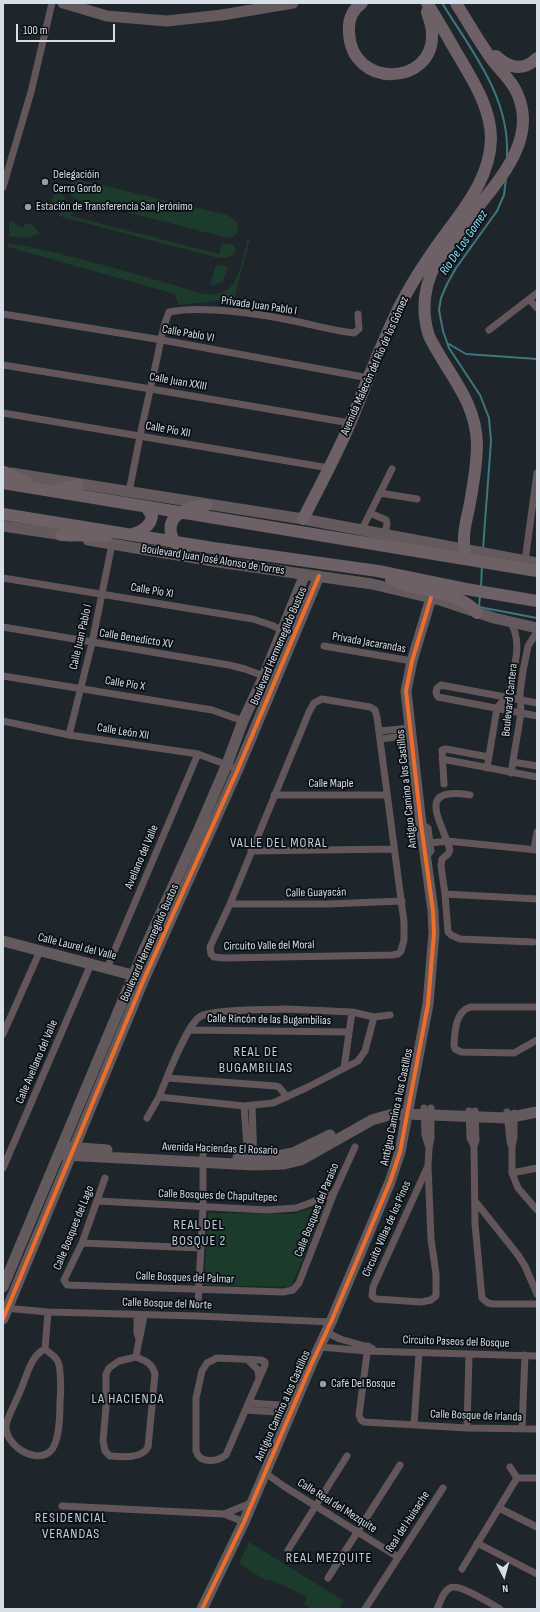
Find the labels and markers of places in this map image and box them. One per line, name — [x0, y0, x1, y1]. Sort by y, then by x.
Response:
place label: Delegacióin Cerro Gordo — [53, 168, 101, 196]
marker: Delegacióin Cerro Gordo — [40, 177, 50, 187]
place label: Estación de Transferencia San Jerónimo — [36, 200, 193, 214]
marker: Estación de Transferencia San Jerónimo — [23, 202, 33, 212]
place label: Café Del Bosque — [331, 1377, 395, 1391]
marker: Café Del Bosque — [318, 1379, 328, 1389]

